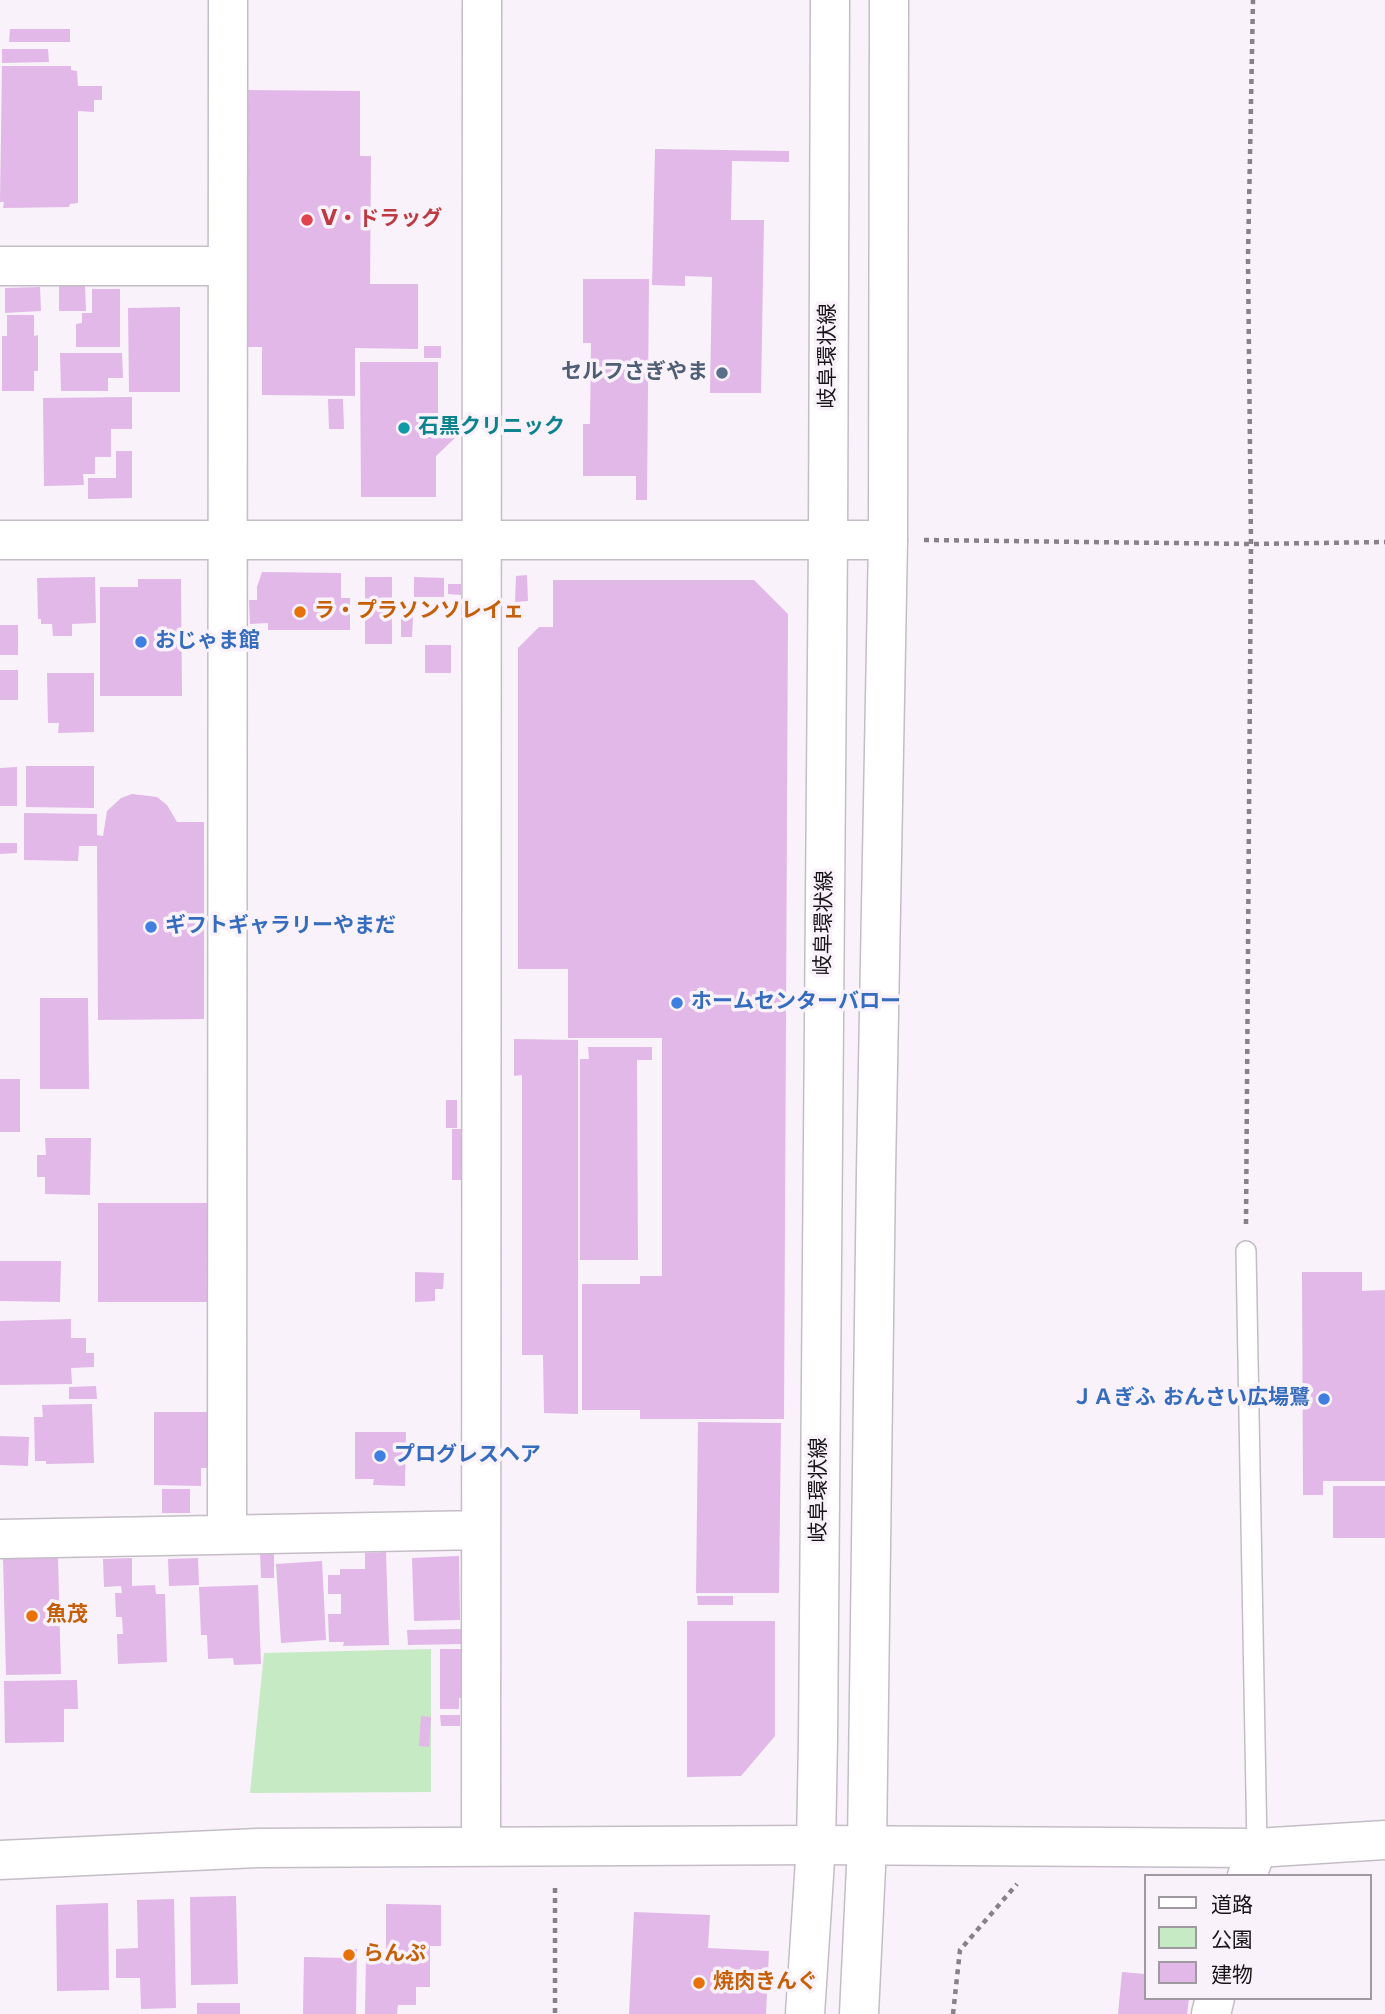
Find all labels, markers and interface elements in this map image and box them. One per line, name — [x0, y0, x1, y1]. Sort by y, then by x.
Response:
place label: V・ドラッグ — [321, 207, 442, 233]
marker: V・ドラッグ — [299, 212, 315, 228]
street label: 岐阜環状線 — [816, 304, 842, 408]
place label: セルフさぎやま — [561, 360, 708, 386]
marker: セルフさぎやま — [714, 365, 730, 381]
place label: 石黒クリニック — [418, 415, 565, 441]
marker: 石黒クリニック — [396, 420, 412, 436]
place label: ラ・プラソンソレイェ — [314, 599, 524, 625]
marker: ラ・プラソンソレイェ — [292, 604, 308, 620]
place label: おじゃま館 — [155, 629, 260, 655]
marker: おじゃま館 — [133, 634, 149, 650]
street label: 岐阜環状線 — [811, 870, 839, 976]
place label: ギフトギャラリーやまだ — [165, 914, 396, 940]
marker: ギフトギャラリーやまだ — [143, 919, 159, 935]
place label: ホームセンターバロー — [691, 990, 901, 1016]
marker: ホームセンターバロー — [669, 995, 685, 1011]
place label: ＪＡぎふ おんさい広場鷺 — [1072, 1386, 1310, 1412]
marker: ＪＡぎふ おんさい広場鷺 — [1316, 1391, 1332, 1407]
street label: 岐阜環状線 — [807, 1438, 833, 1542]
place label: プログレスヘア — [394, 1443, 541, 1469]
marker: プログレスヘア — [372, 1448, 388, 1464]
place label: 魚茂 — [46, 1603, 88, 1629]
marker: 魚茂 — [24, 1608, 40, 1624]
legend — [1144, 1874, 1371, 2000]
text: 道路 — [1211, 1893, 1253, 1917]
text: 公園 — [1211, 1928, 1253, 1952]
place label: らんぷ — [363, 1942, 426, 1968]
marker: らんぷ — [341, 1947, 357, 1963]
text: 建物 — [1211, 1963, 1253, 1987]
place label: 焼肉きんぐ — [713, 1970, 818, 1996]
marker: 焼肉きんぐ — [691, 1975, 707, 1991]

